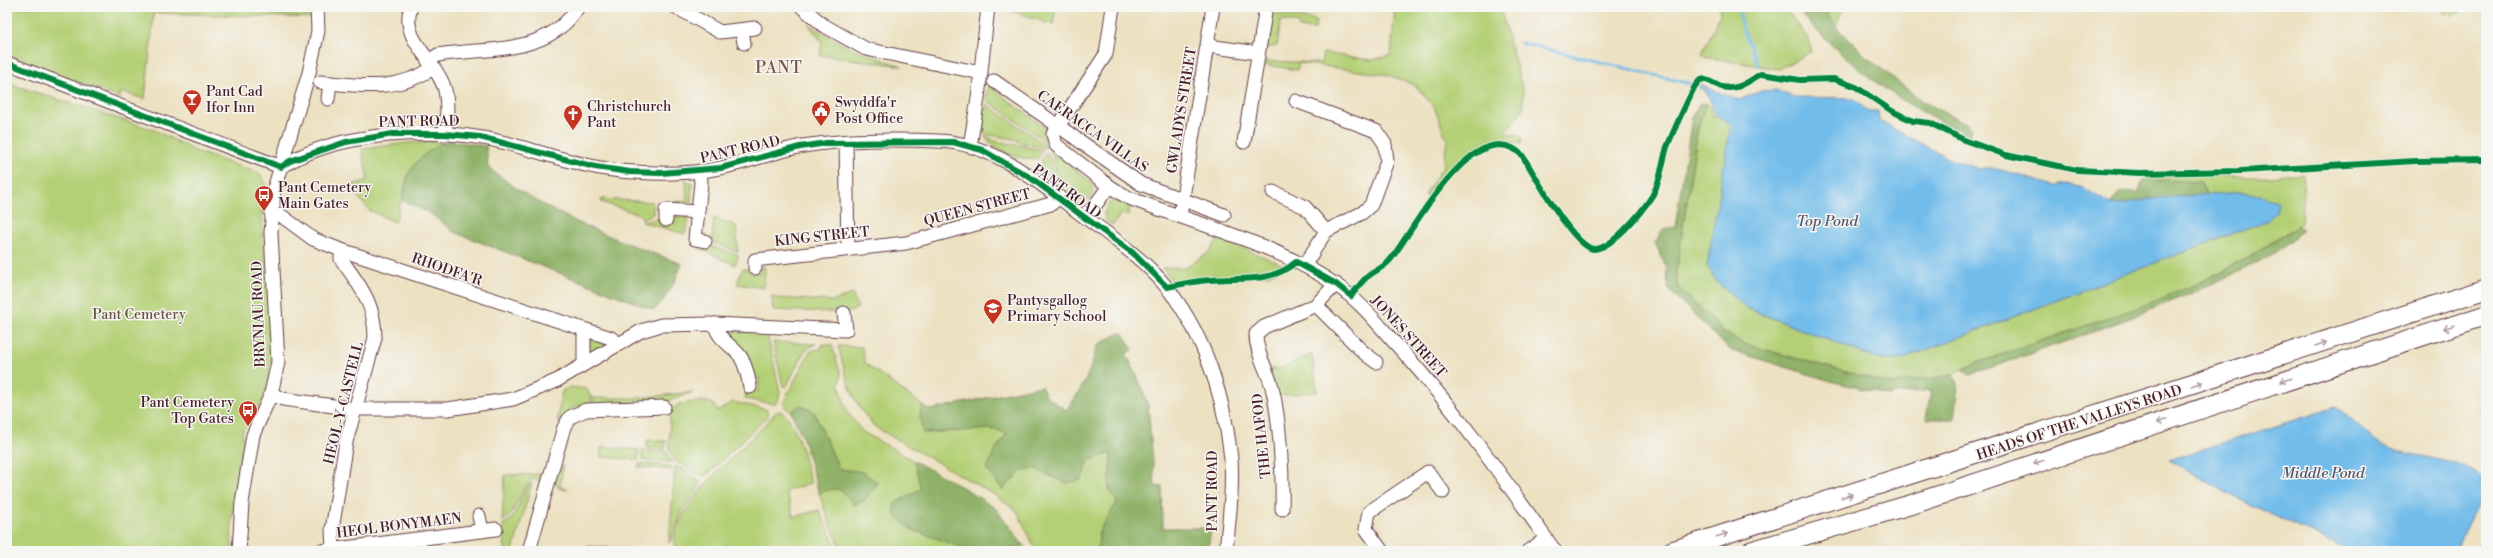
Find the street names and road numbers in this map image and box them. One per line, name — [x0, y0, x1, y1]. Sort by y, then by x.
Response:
street label: GWLADYS STREET — [1163, 46, 1201, 175]
street label: CAERACCA VILLAS — [1033, 87, 1152, 177]
street label: PANT ROAD — [378, 112, 460, 132]
street label: PANT ROAD — [699, 132, 782, 168]
street label: PANT ROAD — [1028, 161, 1105, 223]
street label: QUEEN STREET — [922, 185, 1033, 231]
street label: KING STREET — [774, 223, 871, 251]
street label: RHODFA'R — [409, 250, 484, 290]
street label: BRYNIAU ROAD — [248, 260, 270, 369]
street label: JONES STREET — [1366, 291, 1450, 382]
street label: HEOL-Y-CASTELL — [320, 340, 368, 466]
street label: HEADS OF THE VALLEYS ROAD — [1974, 381, 2184, 465]
street label: THE HAFOD — [1249, 392, 1275, 479]
street label: PANT ROAD — [1204, 450, 1222, 532]
street label: HEOL BONYMAEN — [336, 509, 463, 543]

